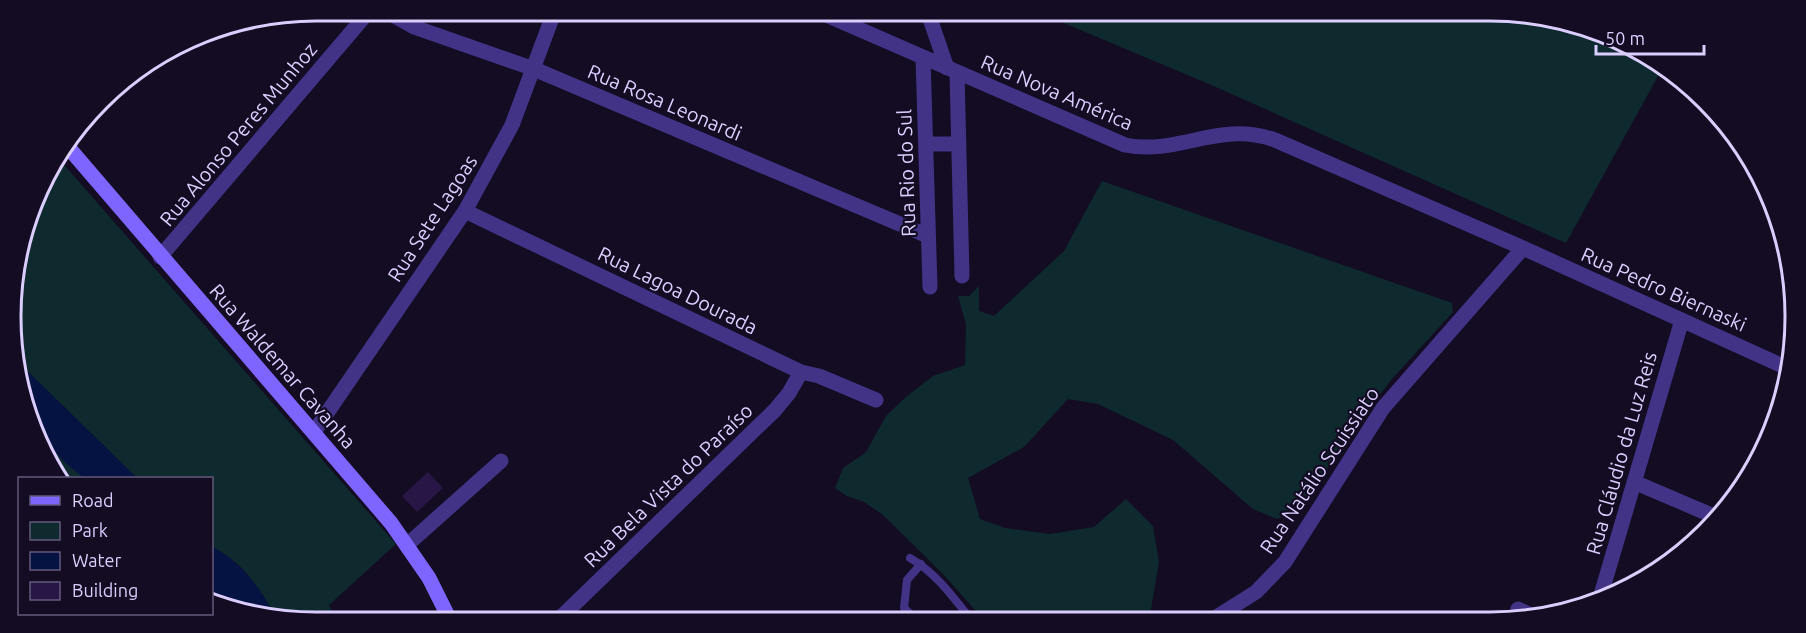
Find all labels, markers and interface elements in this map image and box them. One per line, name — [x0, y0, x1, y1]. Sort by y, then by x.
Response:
scale bar — [1596, 18, 1704, 56]
text: 50 m — [1605, 28, 1645, 48]
street label: Rua Alonso Peres Munhoz — [155, 38, 321, 230]
street label: Rua Nova América — [978, 50, 1136, 134]
street label: Rua Rosa Leonardi — [585, 59, 745, 145]
street label: Rua Rio do Sul — [892, 109, 920, 237]
street label: Rua Sete Lagoas — [383, 150, 481, 286]
street label: Rua Lagoa Dourada — [595, 241, 761, 339]
street label: Rua Pedro Biernaski — [1578, 242, 1750, 336]
street label: Rua Waldemar Cavanha — [205, 279, 361, 453]
street label: Rua Cláudio da Luz Reis — [1581, 349, 1661, 557]
street label: Rua Natálio Scuissiato — [1255, 382, 1383, 558]
street label: Rua Bela Vista do Paraíso — [579, 398, 757, 572]
legend — [18, 477, 213, 615]
text: Road — [72, 490, 114, 510]
text: Park — [72, 520, 108, 540]
text: Water — [72, 550, 122, 570]
text: Building — [72, 580, 138, 600]

